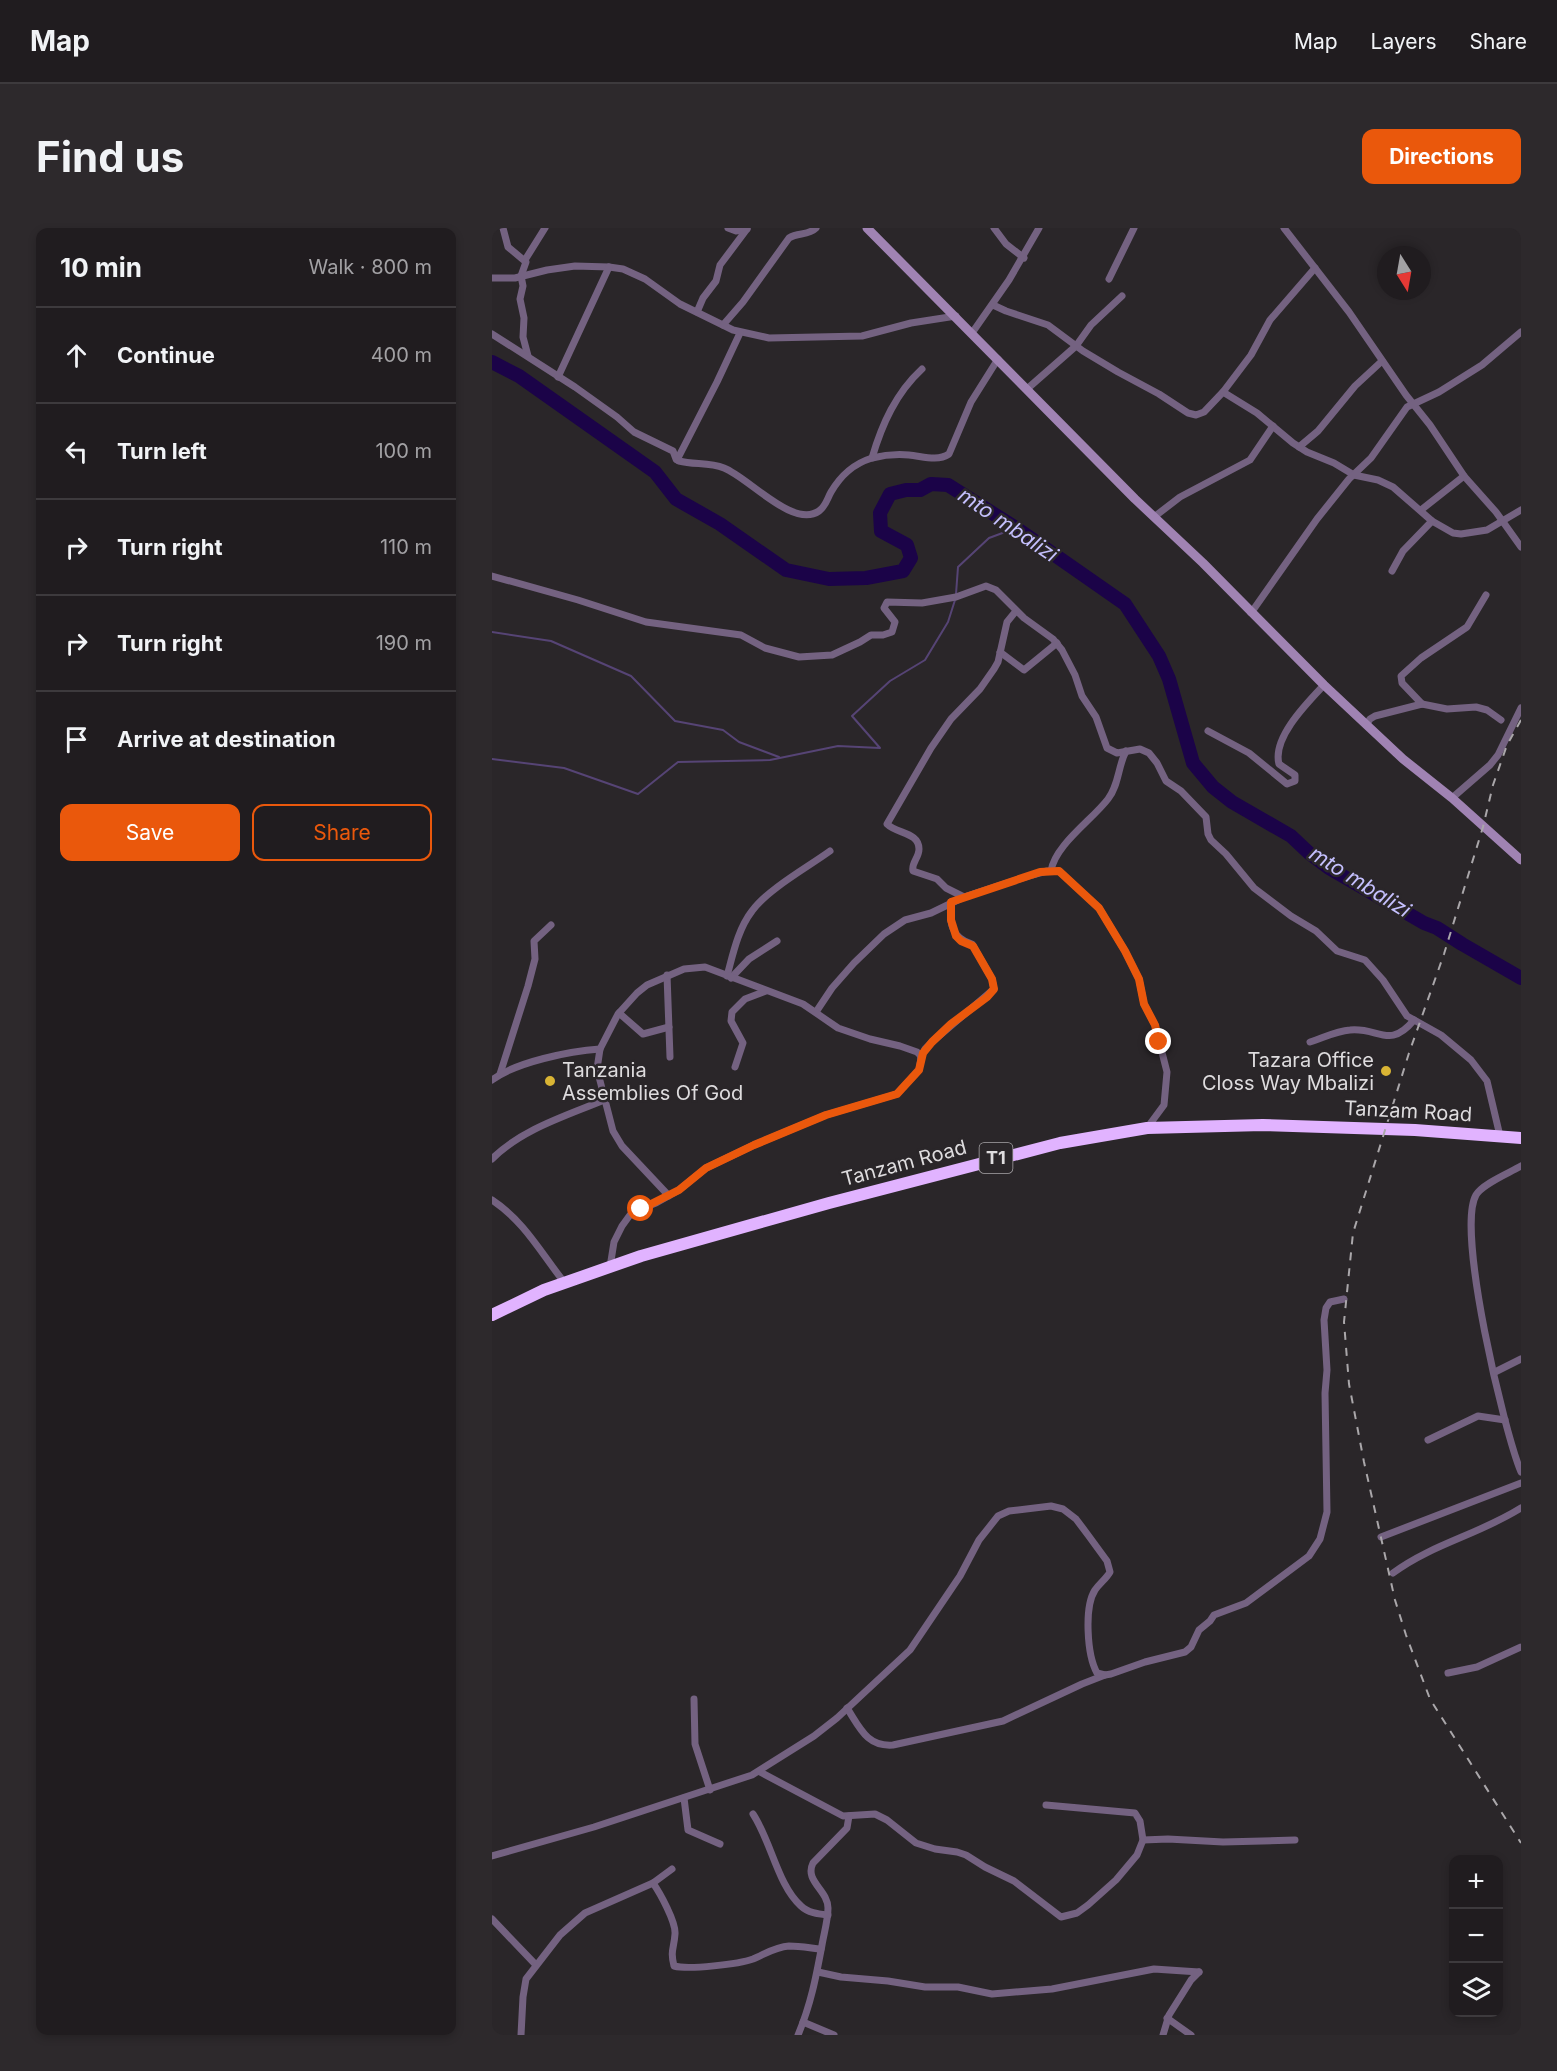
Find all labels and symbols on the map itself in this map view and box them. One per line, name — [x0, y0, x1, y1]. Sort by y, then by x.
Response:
north arrow — [1377, 246, 1431, 300]
water label: mto mbalizi — [954, 482, 1064, 567]
water label: mto mbalizi — [1305, 841, 1416, 923]
route end — [1145, 1028, 1171, 1054]
place label: Tazara Office Closs Way Mbalizi — [1202, 1048, 1374, 1095]
place label: Tanzania Assemblies Of God — [562, 1058, 743, 1105]
marker: Tazara Office Closs Way Mbalizi — [1379, 1064, 1393, 1078]
marker: Tanzania Assemblies Of God — [543, 1074, 557, 1088]
street label: Tanzam Road — [1343, 1096, 1473, 1126]
street label: Tanzam Road — [839, 1135, 969, 1191]
road number: T1 — [980, 1143, 1012, 1173]
route start — [627, 1195, 653, 1221]

